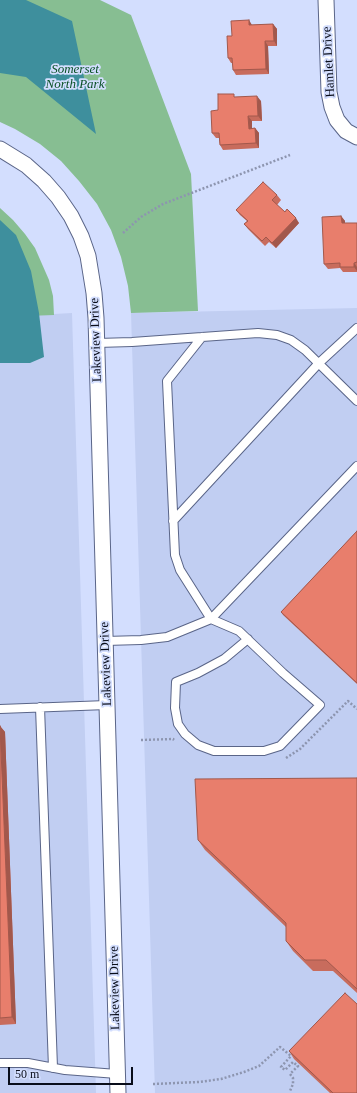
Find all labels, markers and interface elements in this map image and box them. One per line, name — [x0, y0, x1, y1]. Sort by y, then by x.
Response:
street label: Hamlet Drive — [319, 26, 339, 98]
park label: Somerset North Park — [46, 62, 104, 93]
street label: Lakeview Drive — [87, 298, 105, 382]
street label: Lakeview Drive — [97, 622, 115, 706]
street label: Lakeview Drive — [106, 946, 124, 1030]
scale bar — [10, 1059, 135, 1085]
text: 50 m — [15, 1067, 39, 1081]

